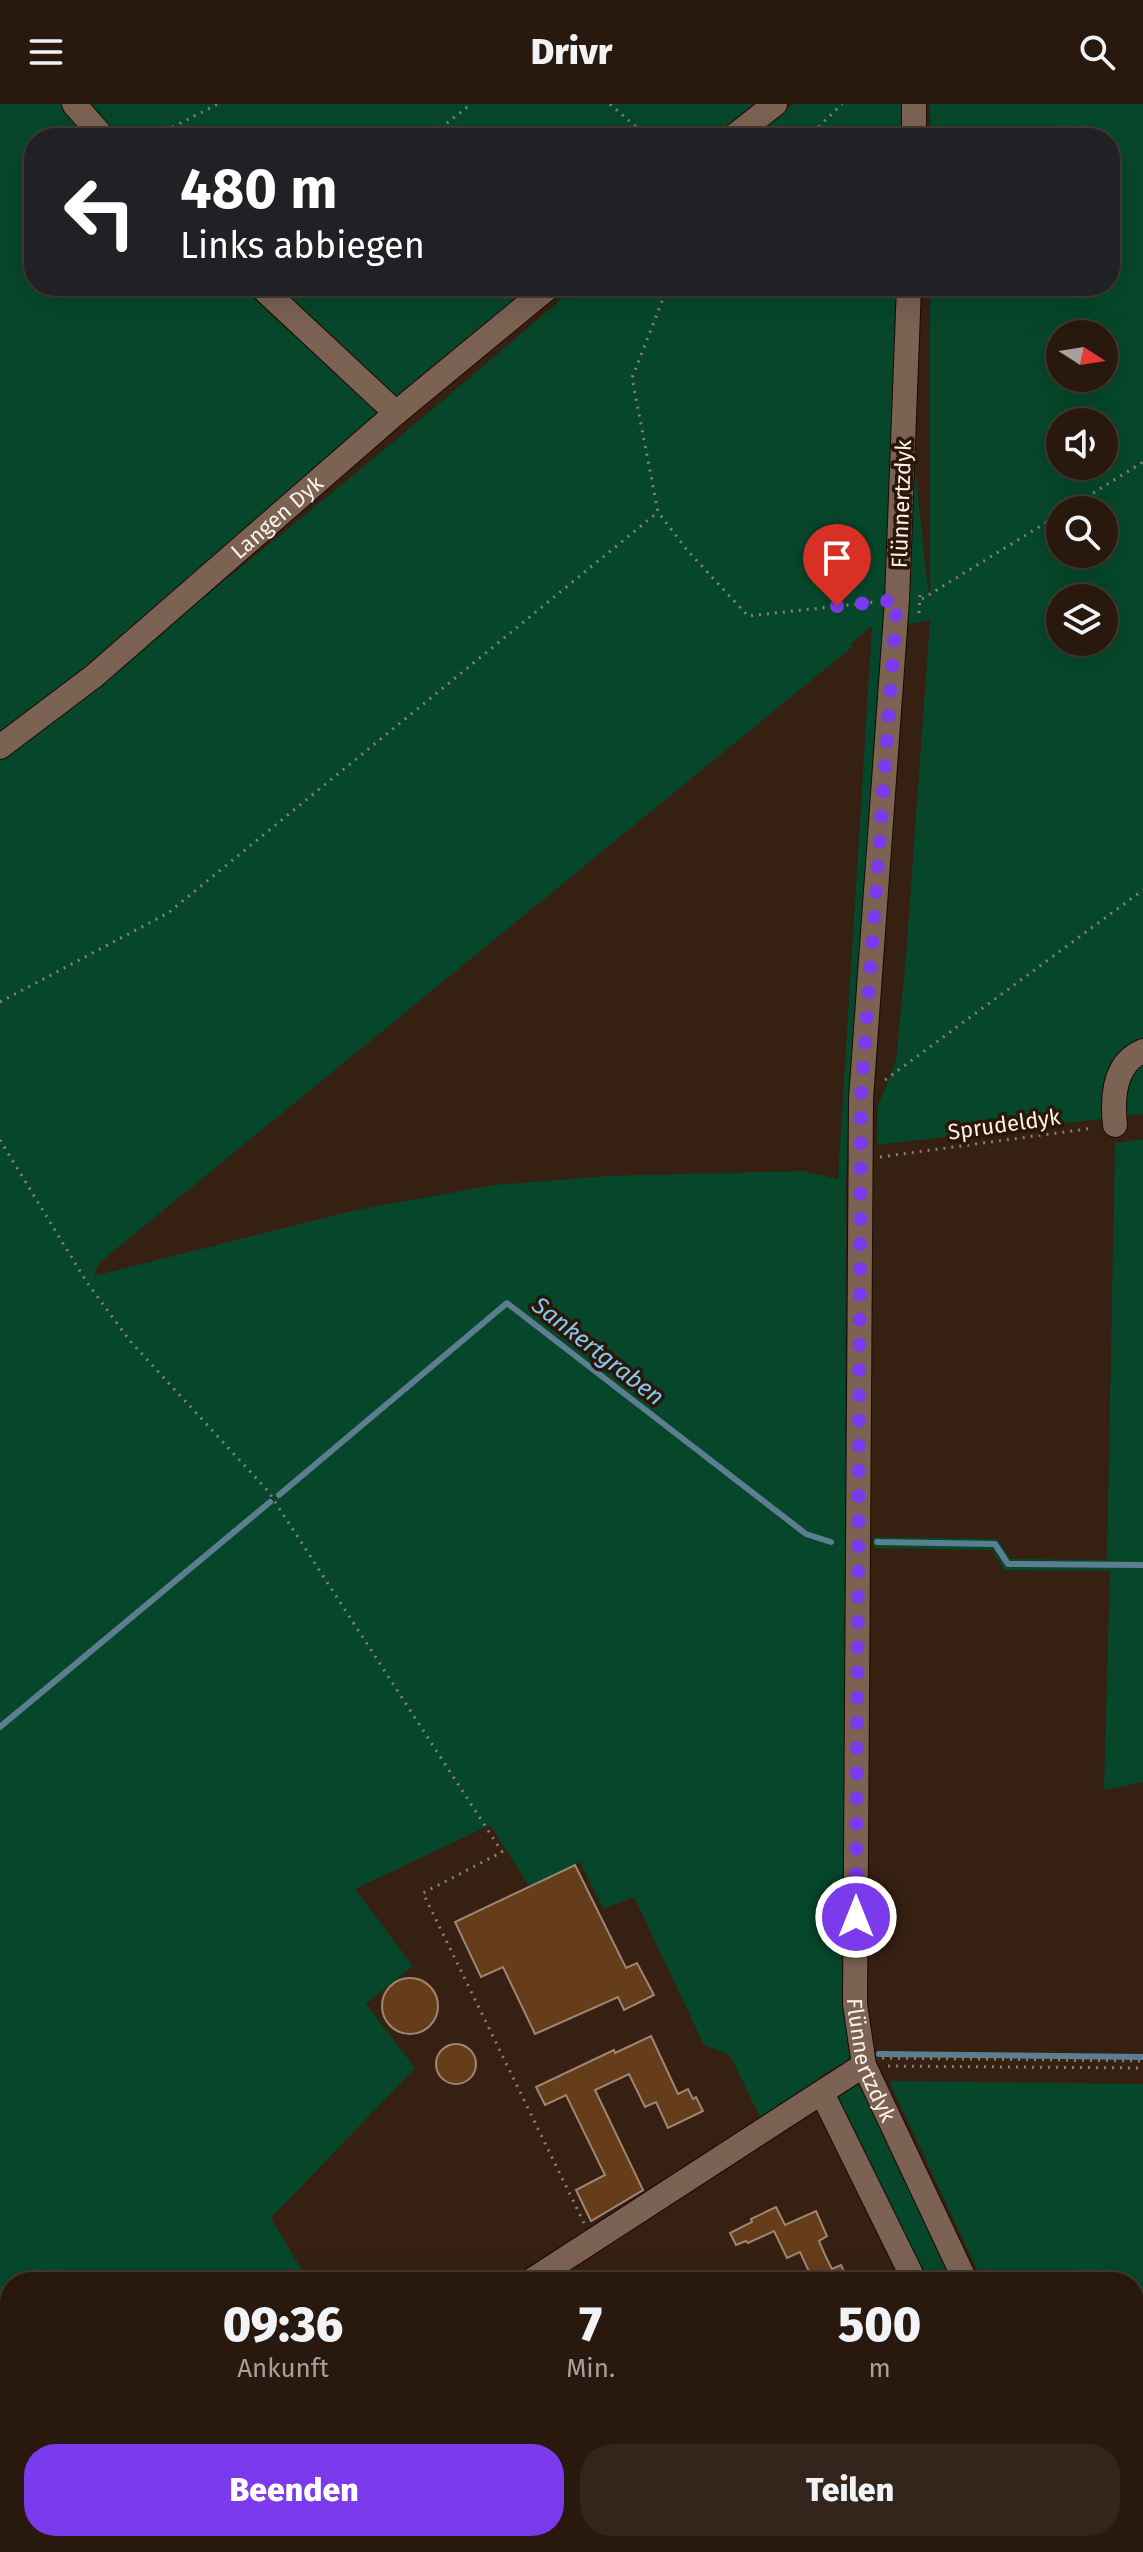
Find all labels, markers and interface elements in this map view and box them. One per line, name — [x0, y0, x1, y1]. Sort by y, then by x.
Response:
icon: menu — [24, 30, 68, 74]
text: Drivr — [531, 30, 612, 74]
icon: search — [1075, 30, 1119, 74]
text: 480 m — [180, 156, 338, 223]
icon: left — [48, 160, 152, 264]
text: Links abbiegen — [180, 224, 425, 268]
north arrow — [1046, 320, 1118, 392]
map controls — [1046, 320, 1118, 656]
button: sound — [1046, 408, 1118, 480]
street label: Flünnertzdyk — [886, 438, 917, 569]
street label: Langen Dyk — [225, 469, 329, 565]
button: search — [1046, 496, 1118, 568]
pin — [803, 524, 871, 606]
icon: arrive — [815, 536, 859, 580]
button: layers — [1046, 584, 1118, 656]
street label: Sprudeldyk — [946, 1103, 1063, 1146]
water label: Sankertgraben — [526, 1290, 669, 1411]
position arrow — [814, 1875, 898, 1959]
street label: Flünnertzdyk — [841, 1998, 902, 2127]
text: 09:36 — [223, 2296, 343, 2354]
text: 7 — [579, 2296, 602, 2354]
text: 500 — [838, 2296, 921, 2354]
text: Ankunft — [237, 2353, 329, 2384]
text: Min. — [566, 2353, 615, 2384]
text: m — [868, 2353, 891, 2384]
button: Beenden — [24, 2444, 564, 2536]
button: Teilen — [580, 2444, 1120, 2536]

